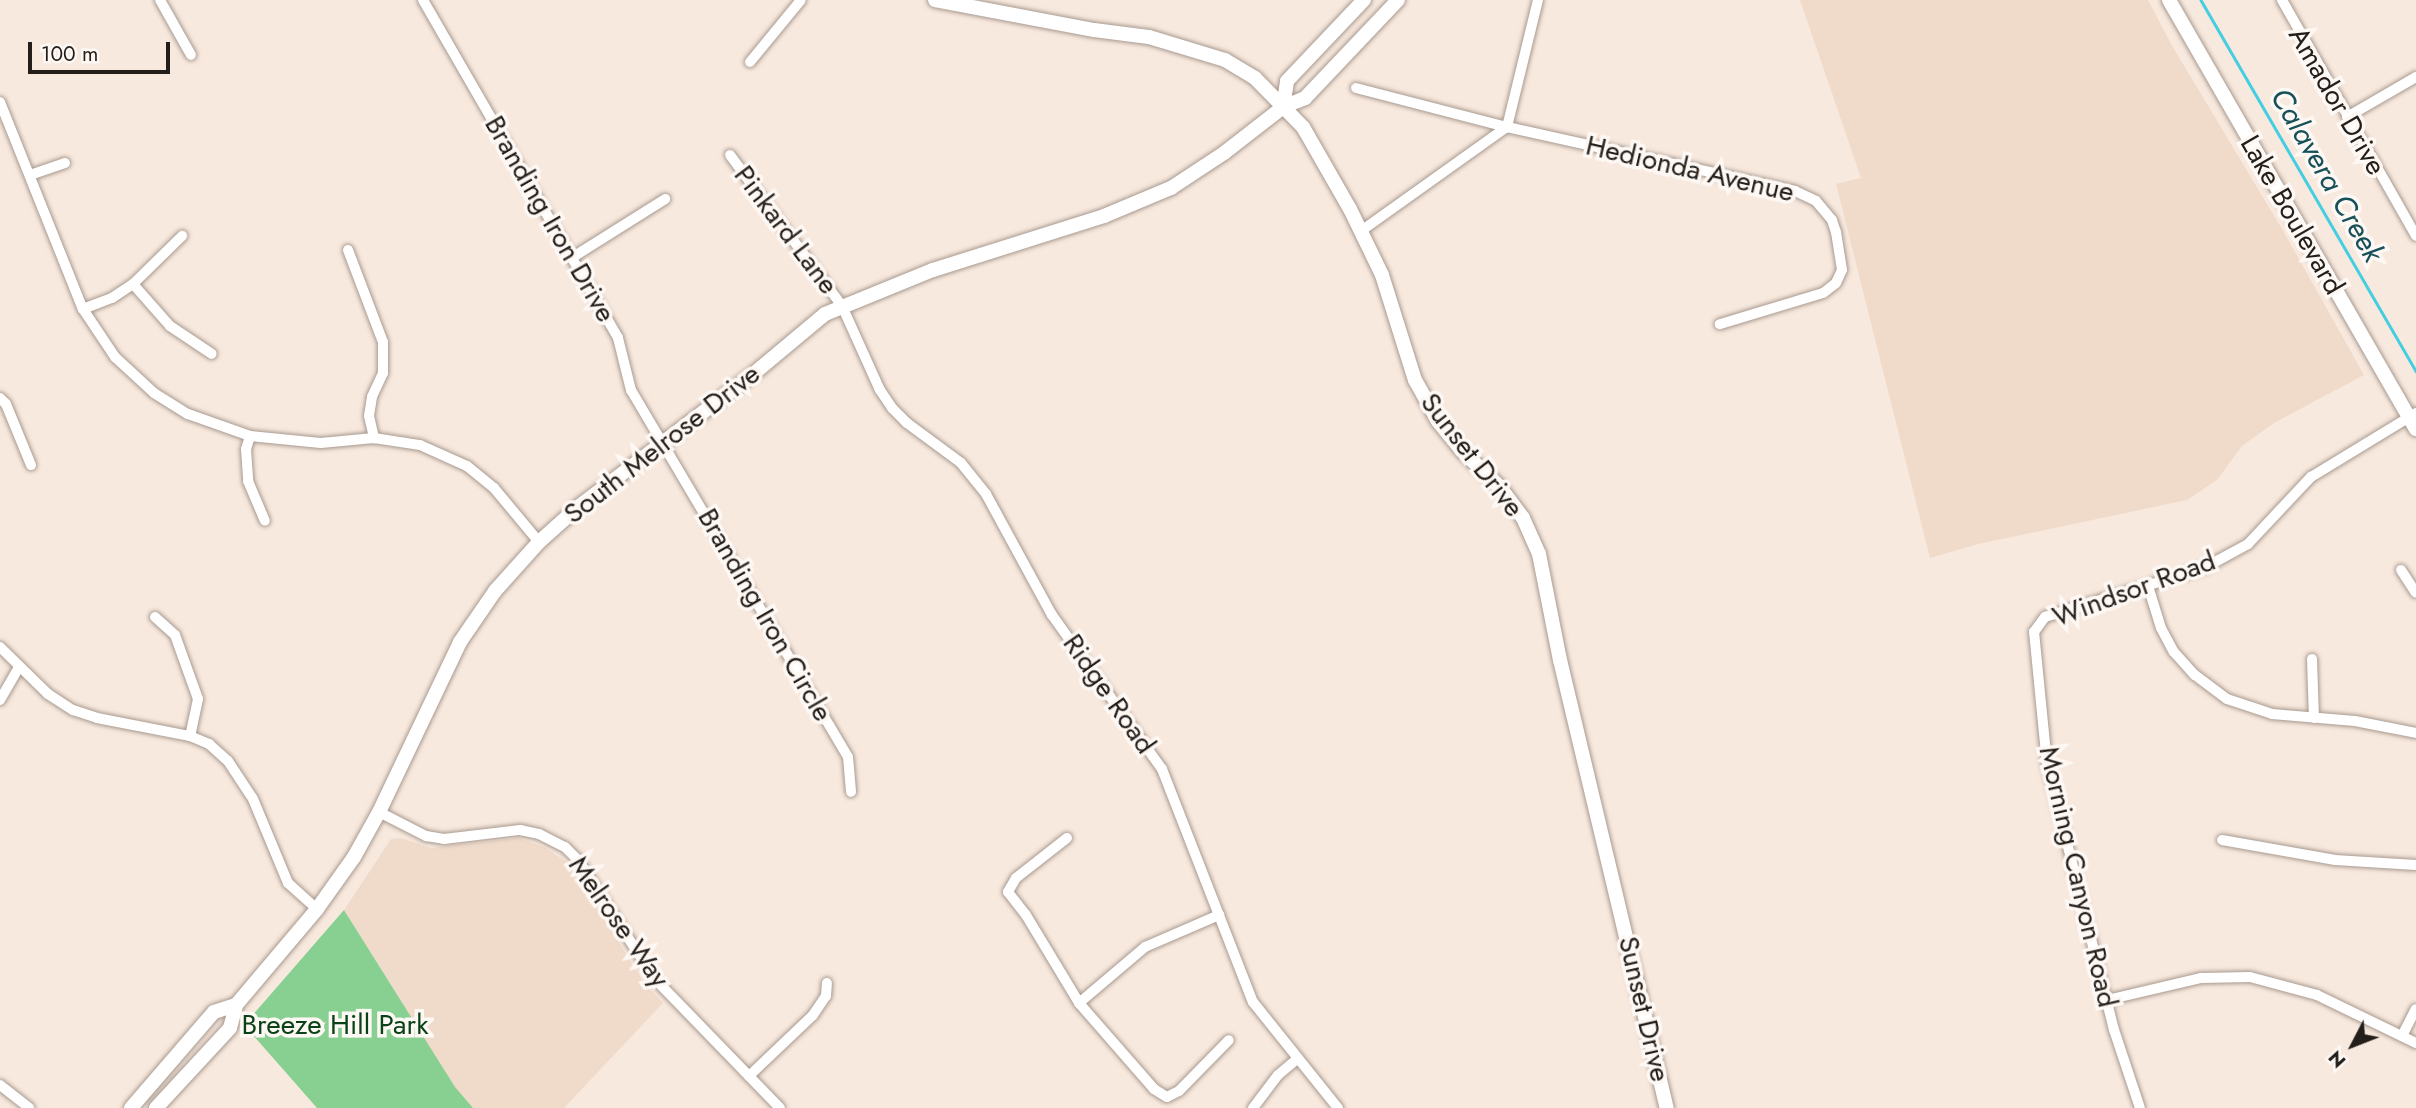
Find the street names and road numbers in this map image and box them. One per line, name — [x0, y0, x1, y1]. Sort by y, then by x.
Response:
street label: Amador Drive — [2281, 21, 2393, 181]
street label: Branding Iron Drive — [477, 110, 623, 328]
street label: Hedionda Avenue — [1583, 129, 1797, 209]
street label: Lake Boulevard — [2233, 129, 2351, 301]
street label: Pinkard Lane — [727, 159, 845, 301]
street label: South Melrose Drive — [557, 357, 767, 531]
street label: Sunset Drive — [1413, 386, 1531, 524]
street label: Branding Iron Circle — [690, 503, 840, 727]
street label: Windsor Road — [2048, 544, 2220, 634]
street label: Ridge Road — [1056, 628, 1162, 760]
street label: Morning Canyon Road — [2032, 743, 2124, 1011]
street label: Melrose Way — [561, 850, 677, 994]
street label: Sunset Drive — [1611, 933, 1677, 1085]

